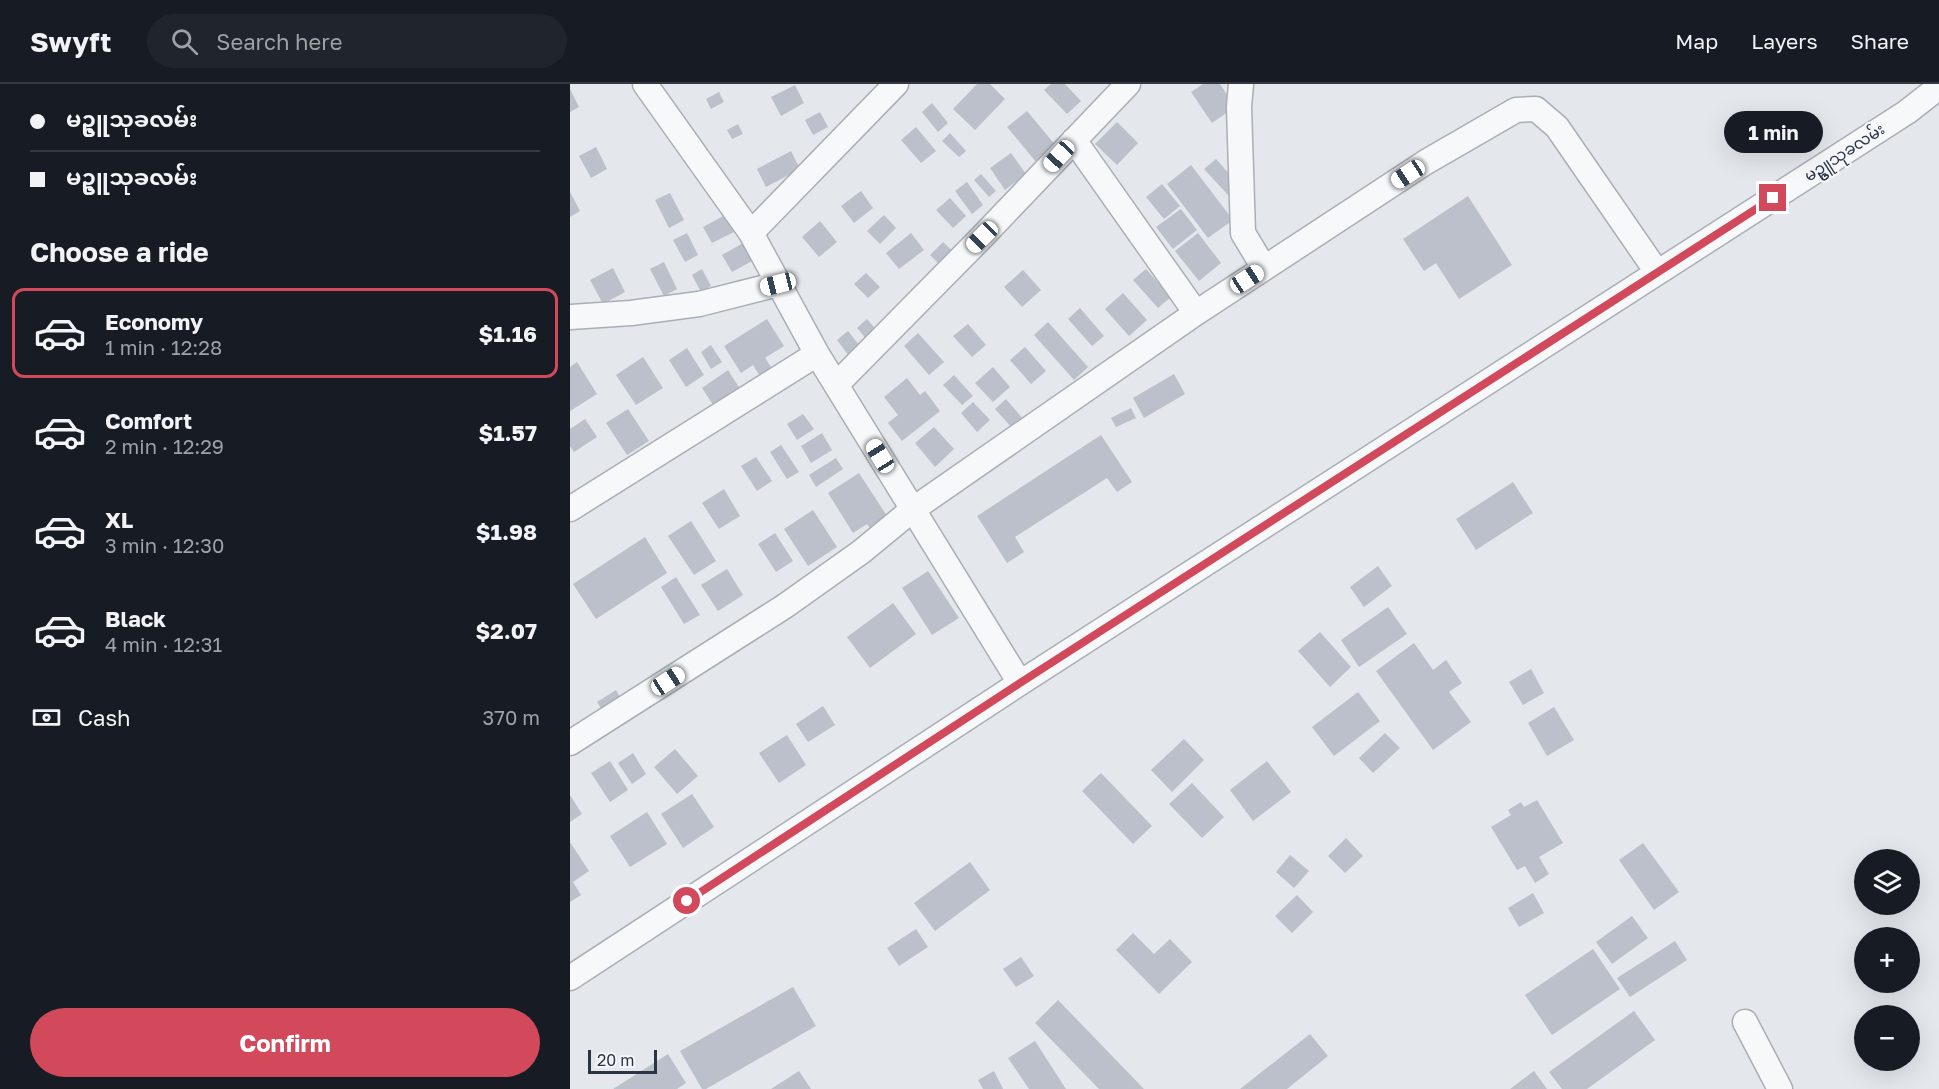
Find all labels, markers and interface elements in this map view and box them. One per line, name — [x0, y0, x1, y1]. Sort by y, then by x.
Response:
search box — [147, 14, 567, 68]
text: Swyft — [30, 25, 111, 58]
icon: search — [168, 25, 201, 58]
text: Search here — [216, 28, 342, 55]
text: Map — [1675, 28, 1718, 54]
text: Layers — [1751, 28, 1818, 54]
text: Share — [1851, 28, 1909, 54]
text: မဥ္ဇူသုခလမ်း — [66, 105, 197, 132]
callout: 1 min — [1724, 111, 1822, 153]
street label: မဥ္ဇူသုခလမ်း — [1799, 118, 1891, 190]
text: 1 min — [1748, 120, 1799, 144]
car — [1040, 137, 1078, 175]
car — [1388, 157, 1428, 191]
text: မဥ္ဇူသုခလမ်း — [66, 163, 197, 190]
route end — [1759, 184, 1786, 211]
car — [963, 218, 1001, 256]
text: Choose a ride — [30, 236, 209, 268]
car — [1227, 262, 1267, 296]
car — [758, 271, 798, 297]
icon: car — [33, 306, 87, 360]
text: Economy — [105, 308, 203, 335]
text: $1.16 — [479, 320, 537, 347]
text: 1 min · 12:28 — [105, 335, 222, 359]
icon: car — [33, 405, 87, 459]
text: Comfort — [105, 407, 192, 434]
text: $1.57 — [478, 419, 537, 446]
text: 2 min · 12:29 — [105, 434, 224, 458]
car — [863, 436, 897, 476]
icon: car — [33, 504, 87, 558]
text: XL — [105, 506, 133, 533]
text: $1.98 — [476, 518, 537, 545]
text: 3 min · 12:30 — [105, 533, 224, 557]
icon: car — [33, 603, 87, 657]
text: Black — [105, 605, 166, 632]
text: $2.07 — [476, 617, 537, 644]
text: 4 min · 12:31 — [105, 632, 222, 656]
car — [648, 664, 688, 698]
icon: cash — [30, 701, 63, 734]
text: Cash — [78, 704, 131, 731]
text: 370 m — [483, 705, 540, 729]
map controls — [1854, 849, 1920, 1071]
button: layers — [1854, 849, 1920, 915]
route start — [673, 887, 700, 914]
button: + — [1854, 927, 1920, 993]
button: − — [1854, 1005, 1920, 1071]
button: Confirm — [30, 1008, 540, 1077]
scale bar — [588, 1047, 657, 1074]
text: 20 m — [597, 1050, 634, 1070]

